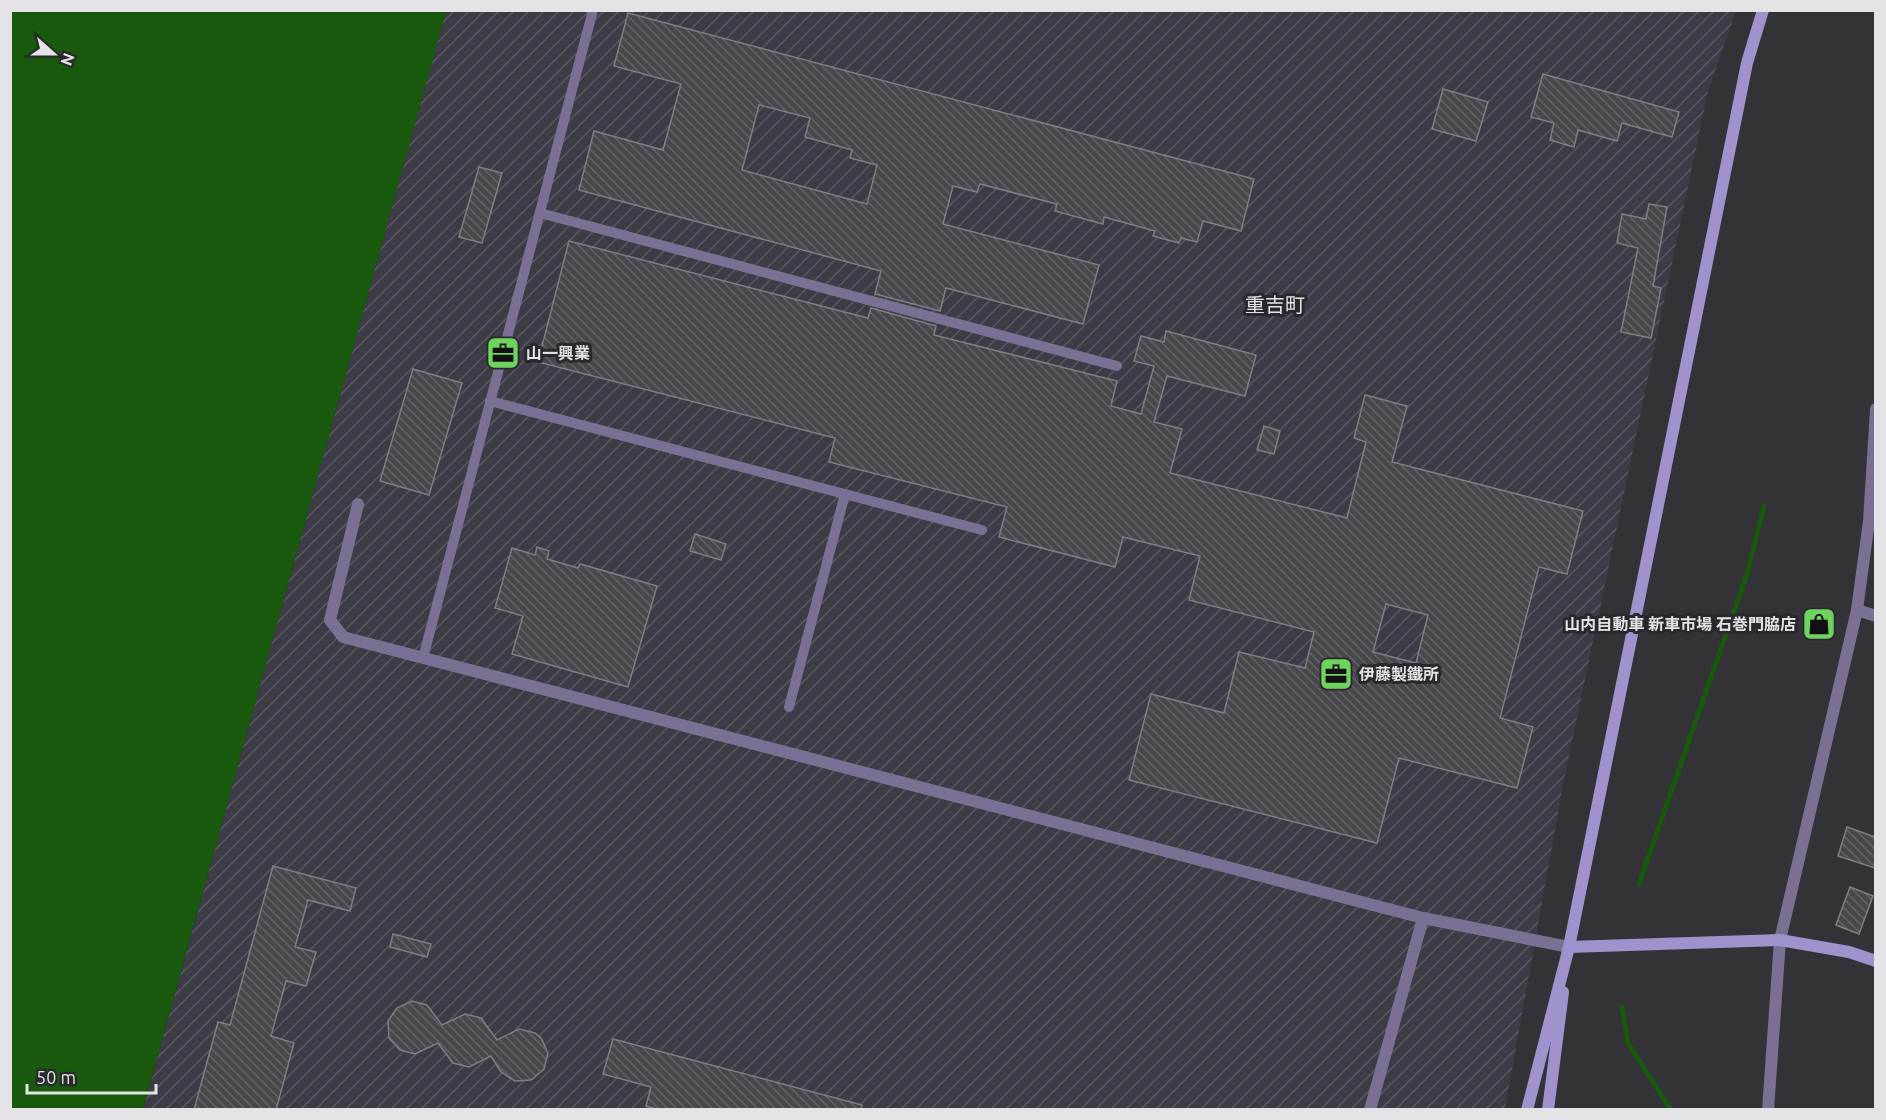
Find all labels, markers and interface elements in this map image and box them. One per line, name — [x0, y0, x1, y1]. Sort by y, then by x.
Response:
north arrow — [24, 24, 84, 84]
text: N — [57, 51, 79, 68]
district label: 重吉町 — [1245, 293, 1305, 316]
office icon: 山一興業 — [485, 335, 521, 371]
place label: 山一興業 — [526, 344, 590, 362]
shop icon: 山内自動車 新車市場 石巻門脇店 — [1801, 606, 1837, 642]
place label: 山内自動車 新車市場 石巻門脇店 — [1564, 615, 1796, 633]
office icon: 伊藤製鐵所 — [1318, 656, 1354, 692]
place label: 伊藤製鐵所 — [1358, 665, 1439, 683]
scale bar — [27, 1057, 156, 1095]
text: 50 m — [36, 1067, 76, 1087]

